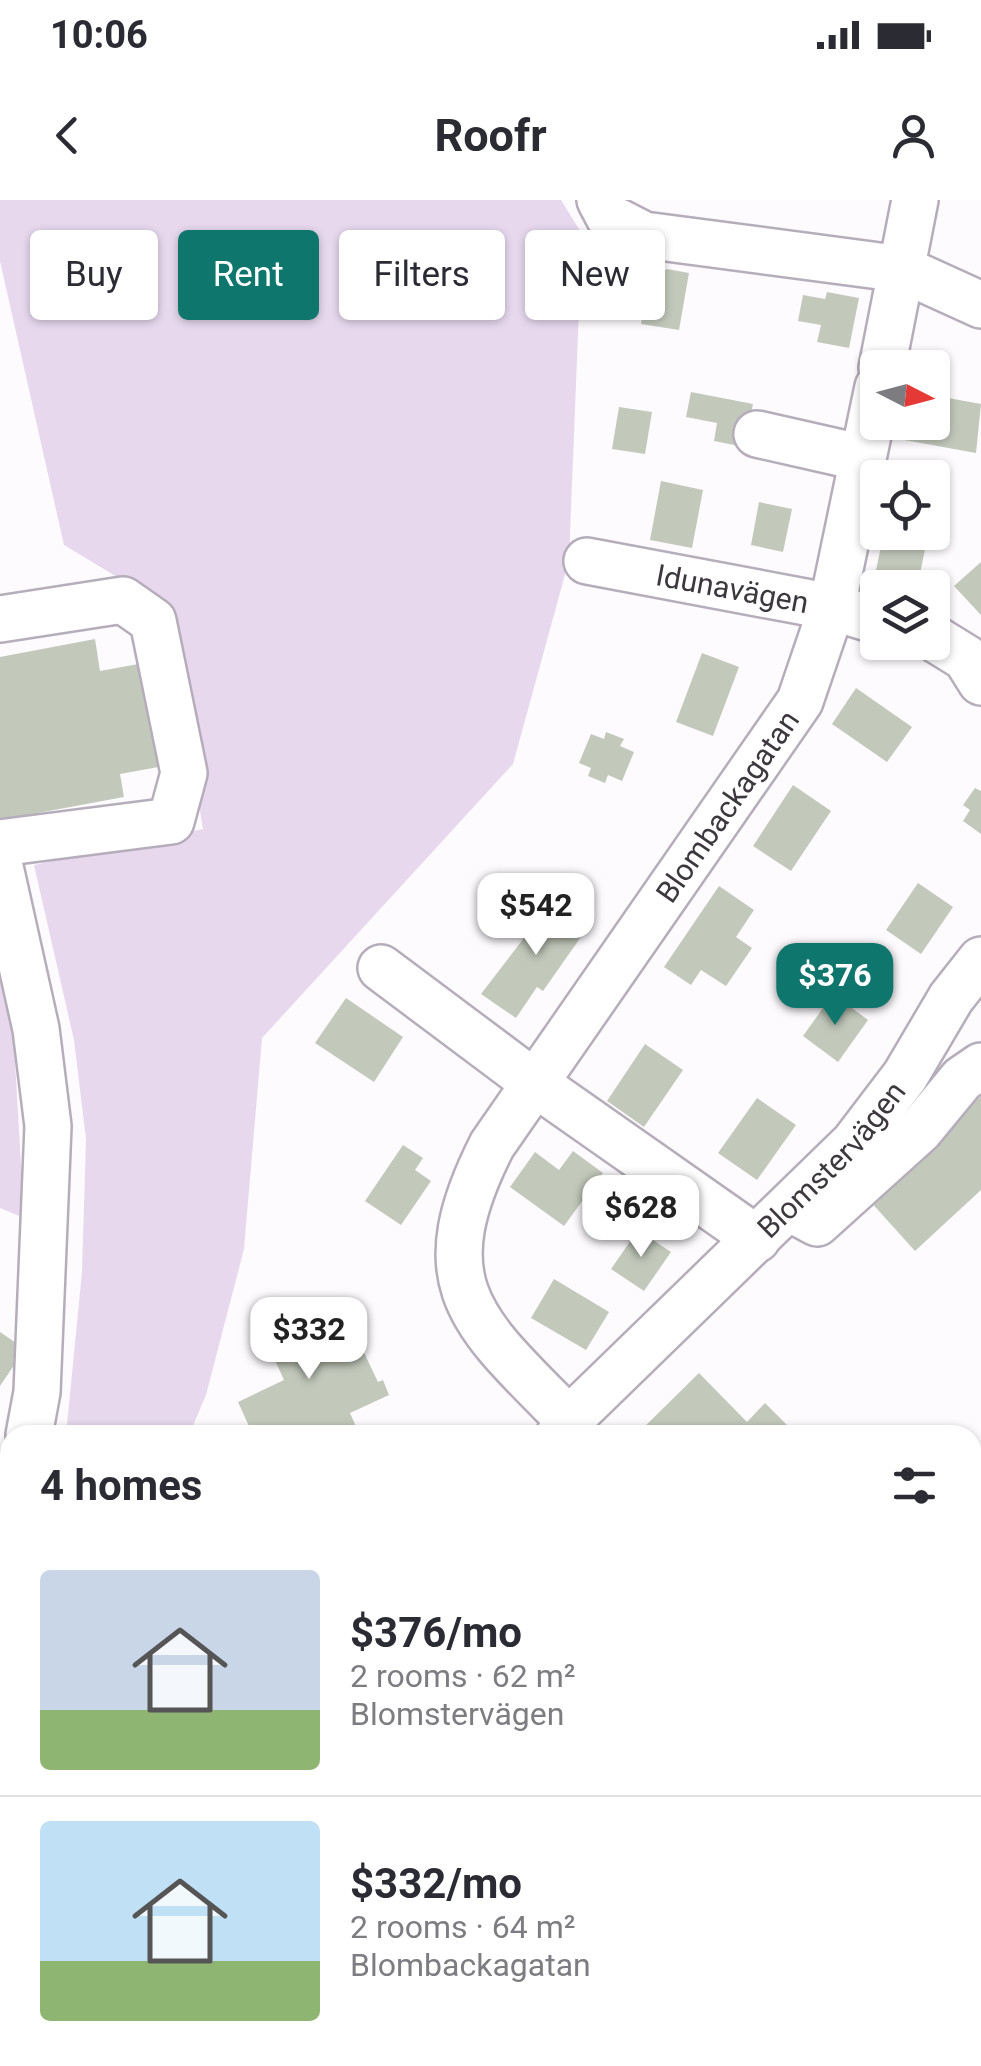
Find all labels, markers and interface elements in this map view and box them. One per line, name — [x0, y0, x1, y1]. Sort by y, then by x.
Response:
text: 10:06 — [50, 13, 148, 57]
icon: back — [40, 108, 95, 163]
icon: person — [886, 108, 941, 163]
text: Roofr — [434, 109, 547, 162]
chip: Buy — [30, 230, 158, 320]
chip: Rent — [178, 230, 319, 320]
chip: Filters — [339, 230, 505, 320]
chip: New — [525, 230, 665, 320]
north arrow — [860, 350, 950, 440]
map controls — [860, 350, 950, 660]
button: locate — [860, 460, 950, 550]
street label: Idunavägen — [653, 557, 812, 620]
button: layers — [860, 570, 950, 660]
street label: Blombackagatan — [648, 703, 806, 909]
pin: $542 — [477, 873, 595, 958]
text: $542 — [499, 886, 573, 924]
pin: $376 — [776, 943, 894, 1028]
text: $376 — [798, 956, 872, 994]
street label: Blomstervägen — [750, 1074, 912, 1245]
pin: $628 — [582, 1175, 700, 1260]
text: $628 — [604, 1188, 678, 1226]
pin: $332 — [250, 1297, 368, 1382]
text: $332 — [272, 1310, 346, 1348]
icon: filters — [887, 1458, 942, 1513]
text: 4 homes — [40, 1461, 202, 1510]
text: $376/mo — [350, 1608, 522, 1657]
icon: home — [120, 1610, 240, 1730]
text: 2 rooms · 62 m² — [350, 1657, 575, 1695]
text: Blomstervägen — [350, 1695, 564, 1733]
text: $332/mo — [350, 1859, 522, 1908]
icon: home — [120, 1861, 240, 1981]
text: 2 rooms · 64 m² — [350, 1908, 575, 1946]
text: Blombackagatan — [350, 1946, 591, 1984]

